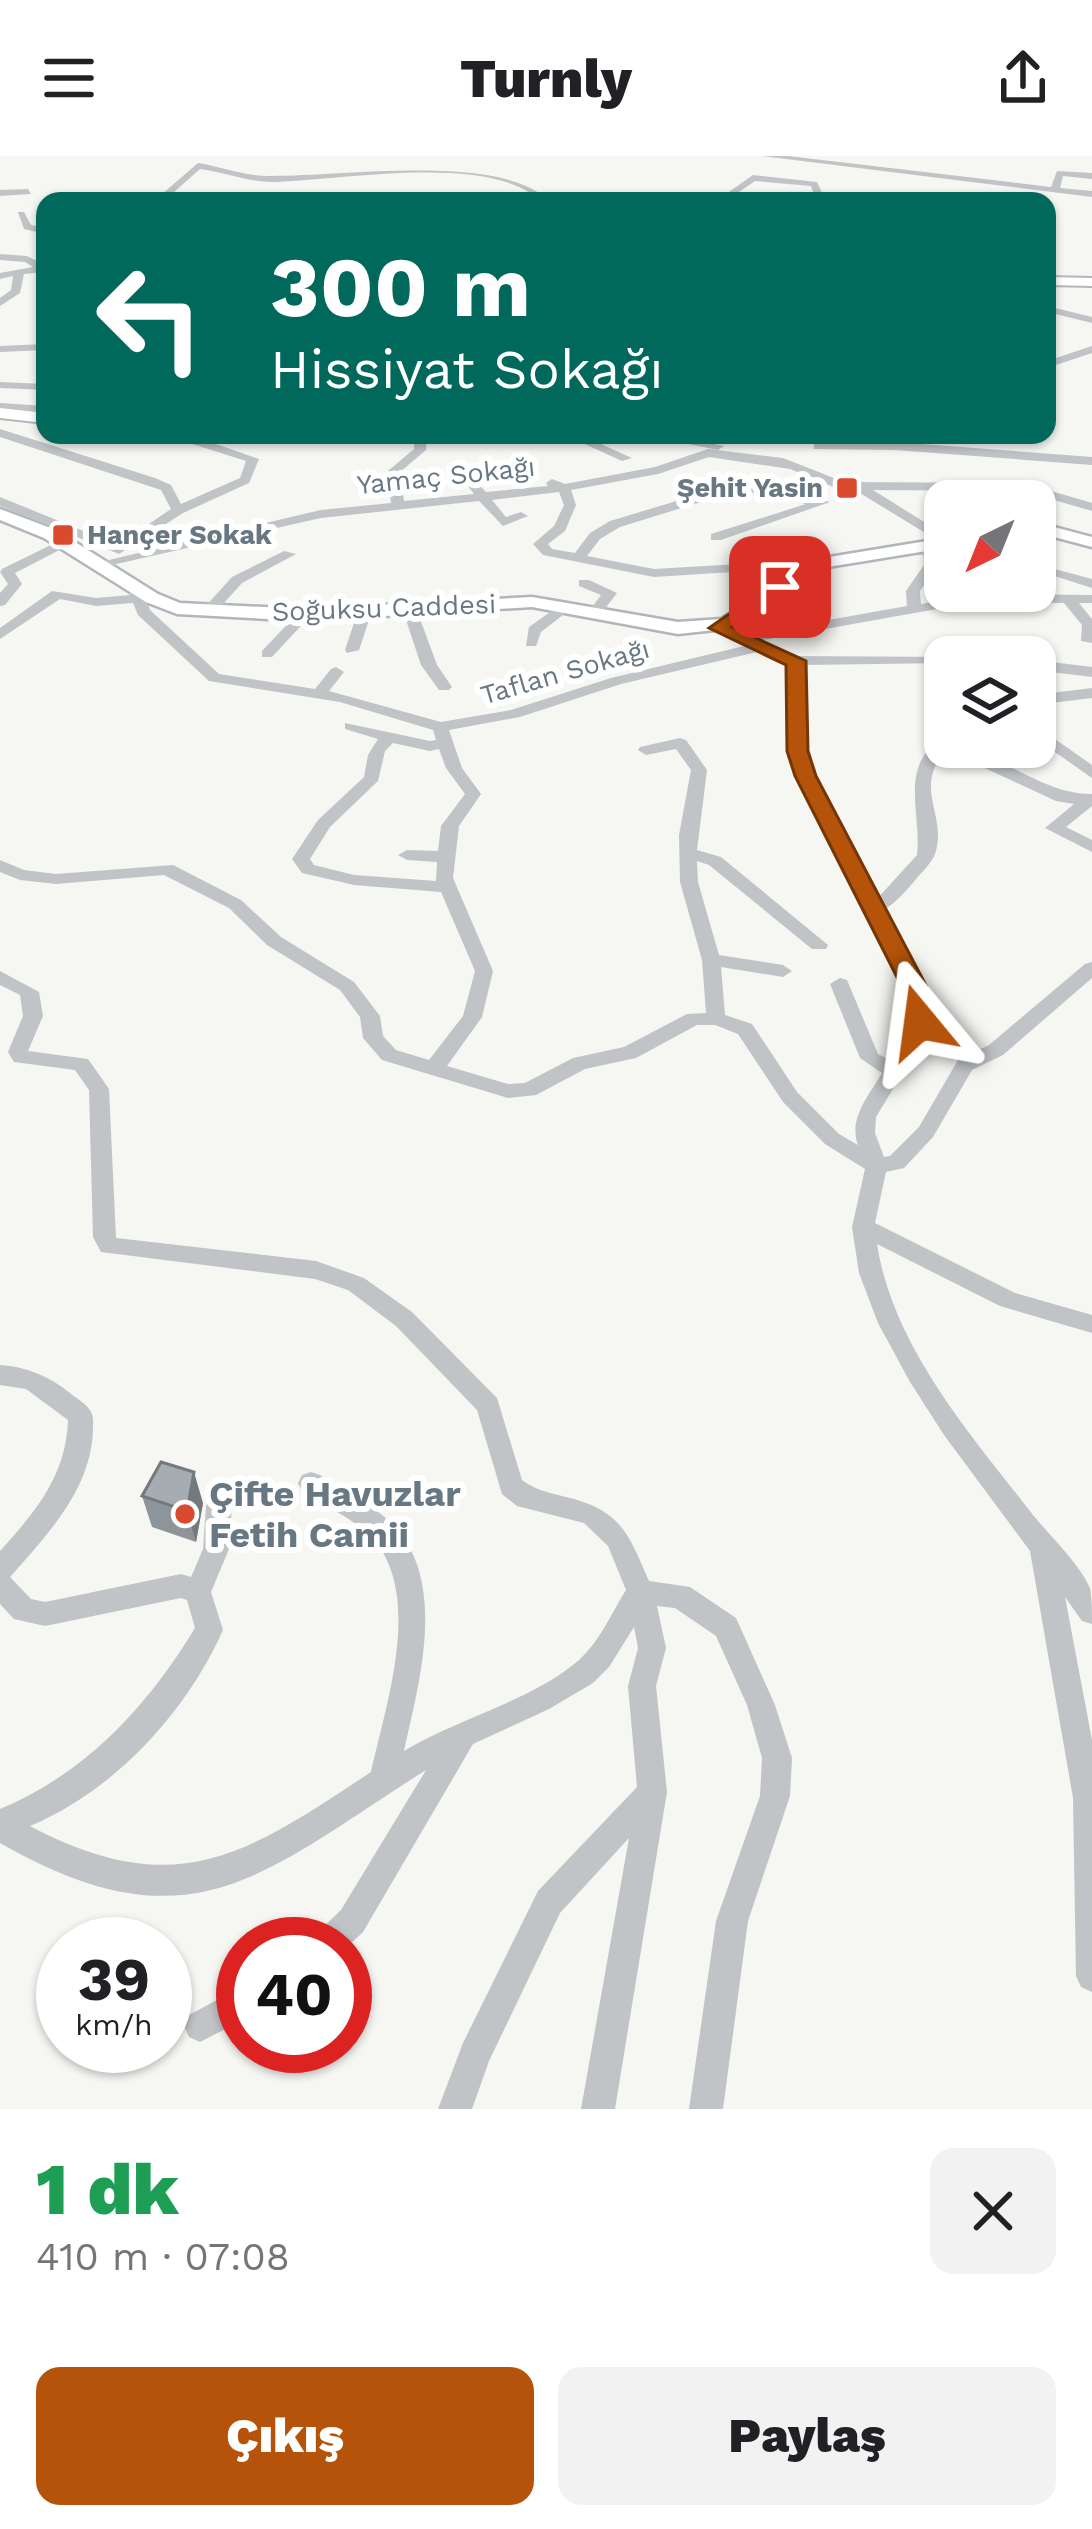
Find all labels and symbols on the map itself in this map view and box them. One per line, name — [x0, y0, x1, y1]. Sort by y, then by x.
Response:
street label: Yamaç Sokağı — [355, 451, 537, 501]
place label: Şehit Yasin — [677, 472, 823, 504]
marker: Şehit Yasin — [834, 475, 860, 501]
north arrow — [924, 480, 1056, 612]
place label: Hançer Sokak — [87, 519, 272, 551]
marker: Hançer Sokak — [50, 522, 76, 548]
pin — [729, 536, 831, 638]
street label: Soğuksu Caddesi — [271, 588, 497, 628]
street label: Taflan Sokağı — [477, 633, 653, 711]
position arrow — [857, 959, 983, 1085]
place label: Çifte Havuzlar Fetih Camii — [209, 1473, 461, 1556]
marker: Çifte Havuzlar Fetih Camii — [172, 1501, 198, 1527]
speed limit sign: 40 — [216, 1917, 372, 2073]

